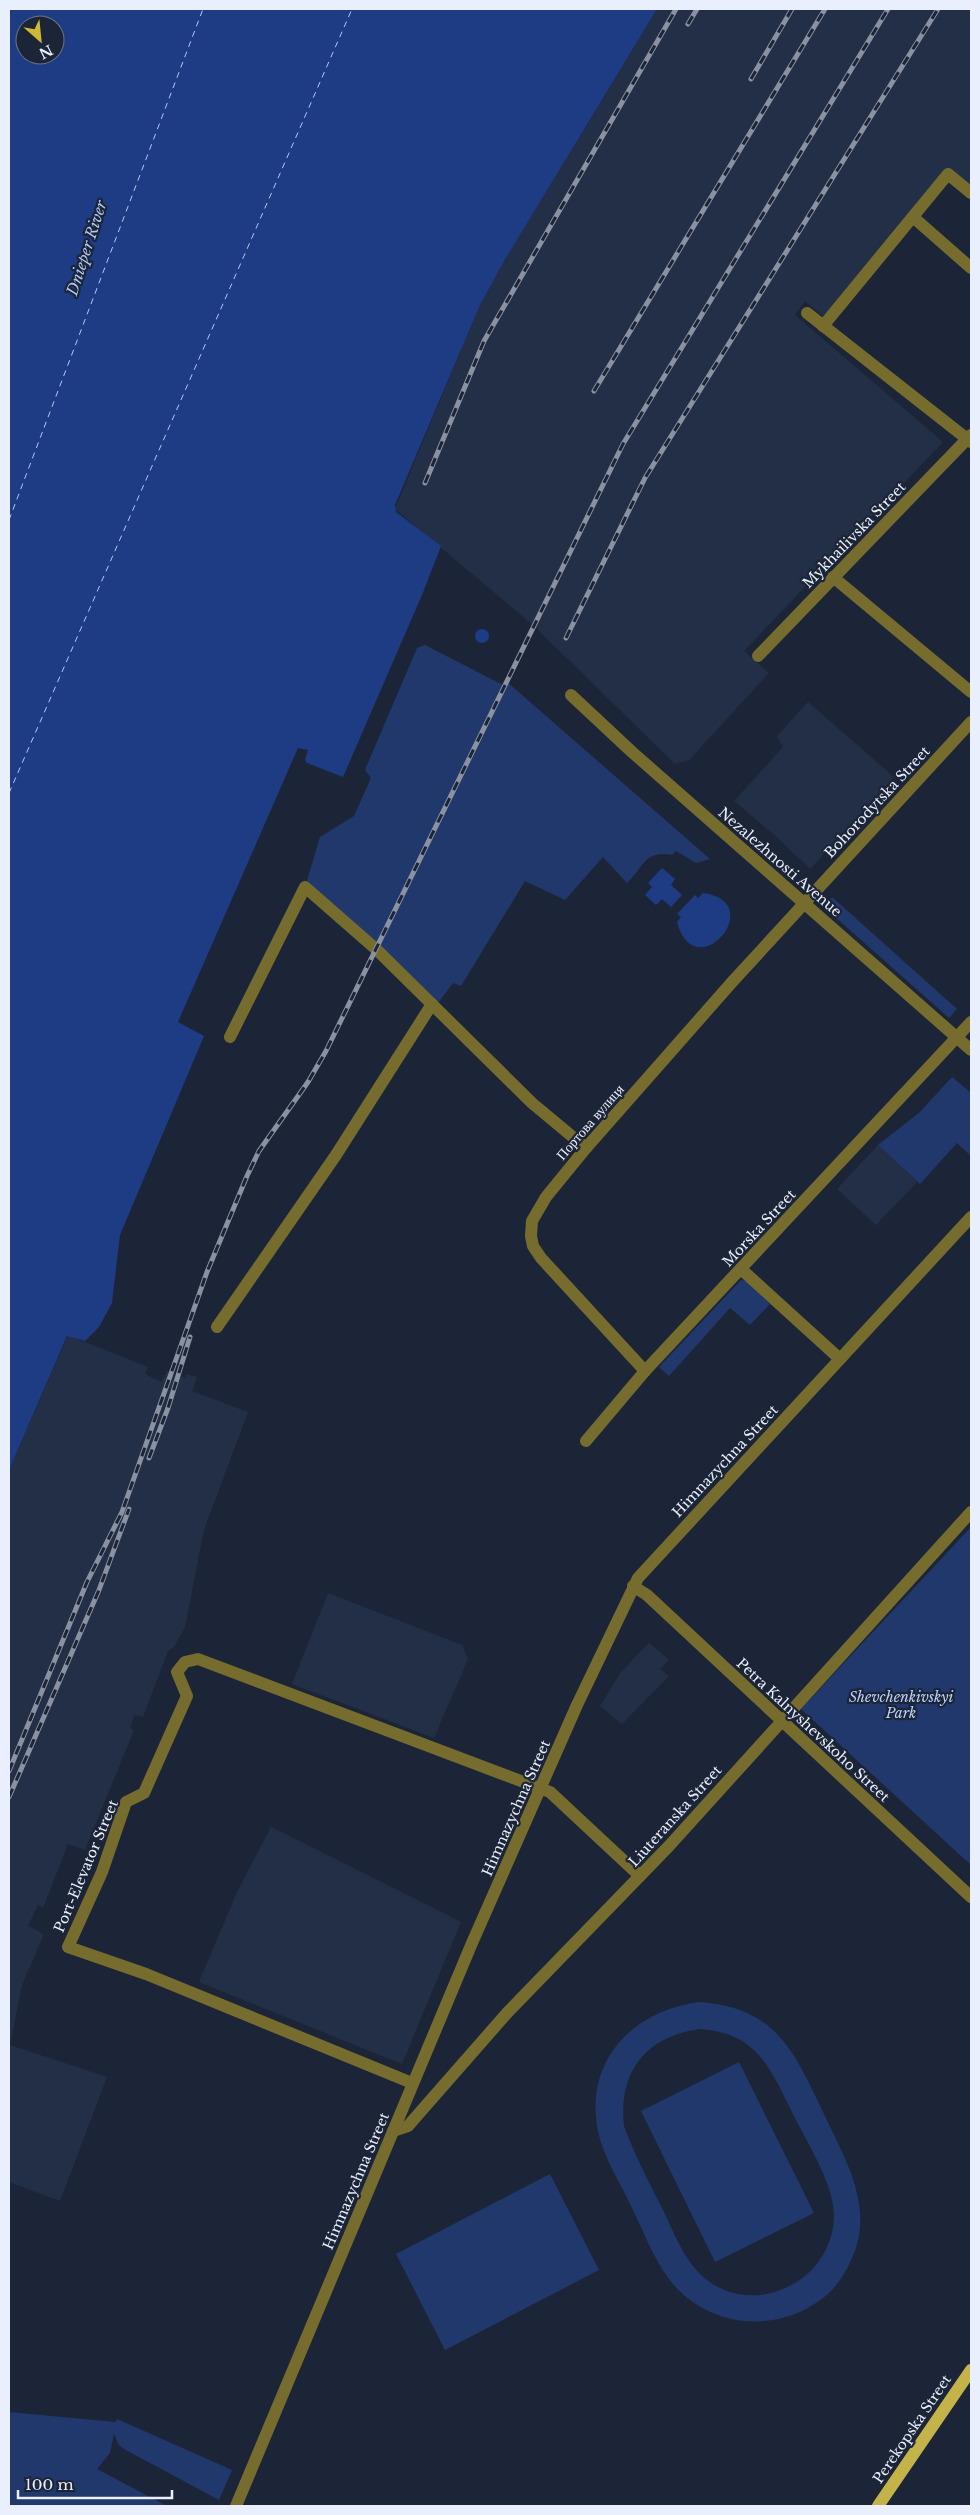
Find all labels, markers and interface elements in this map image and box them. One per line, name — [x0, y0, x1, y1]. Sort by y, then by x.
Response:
north arrow — [15, 15, 65, 65]
text: N — [36, 41, 56, 63]
water label: Dnieper River — [62, 197, 111, 299]
street label: Mykhailivska Street — [799, 478, 910, 592]
street label: Bohorodytska Street — [820, 742, 934, 862]
street label: Nezalezhnosti Avenue — [715, 803, 845, 921]
street label: Портова вулиця — [552, 1080, 628, 1164]
street label: Morska Street — [719, 1185, 800, 1270]
street label: Himnazychna Street — [668, 1401, 782, 1521]
street label: Petra Kalnyshevskoho Street — [733, 1654, 894, 1806]
park label: Shevchenkivskyi Park — [849, 1688, 953, 1722]
street label: Himnazychna Street — [478, 1737, 554, 1879]
street label: Liuteranska Street — [625, 1761, 726, 1870]
street label: Port-Elevator Street — [50, 1796, 122, 1935]
street label: Himnazychna Street — [319, 2109, 393, 2252]
street label: Perekopska Street — [869, 2371, 955, 2487]
scale bar — [18, 2468, 171, 2500]
text: 100 m — [25, 2475, 74, 2494]

